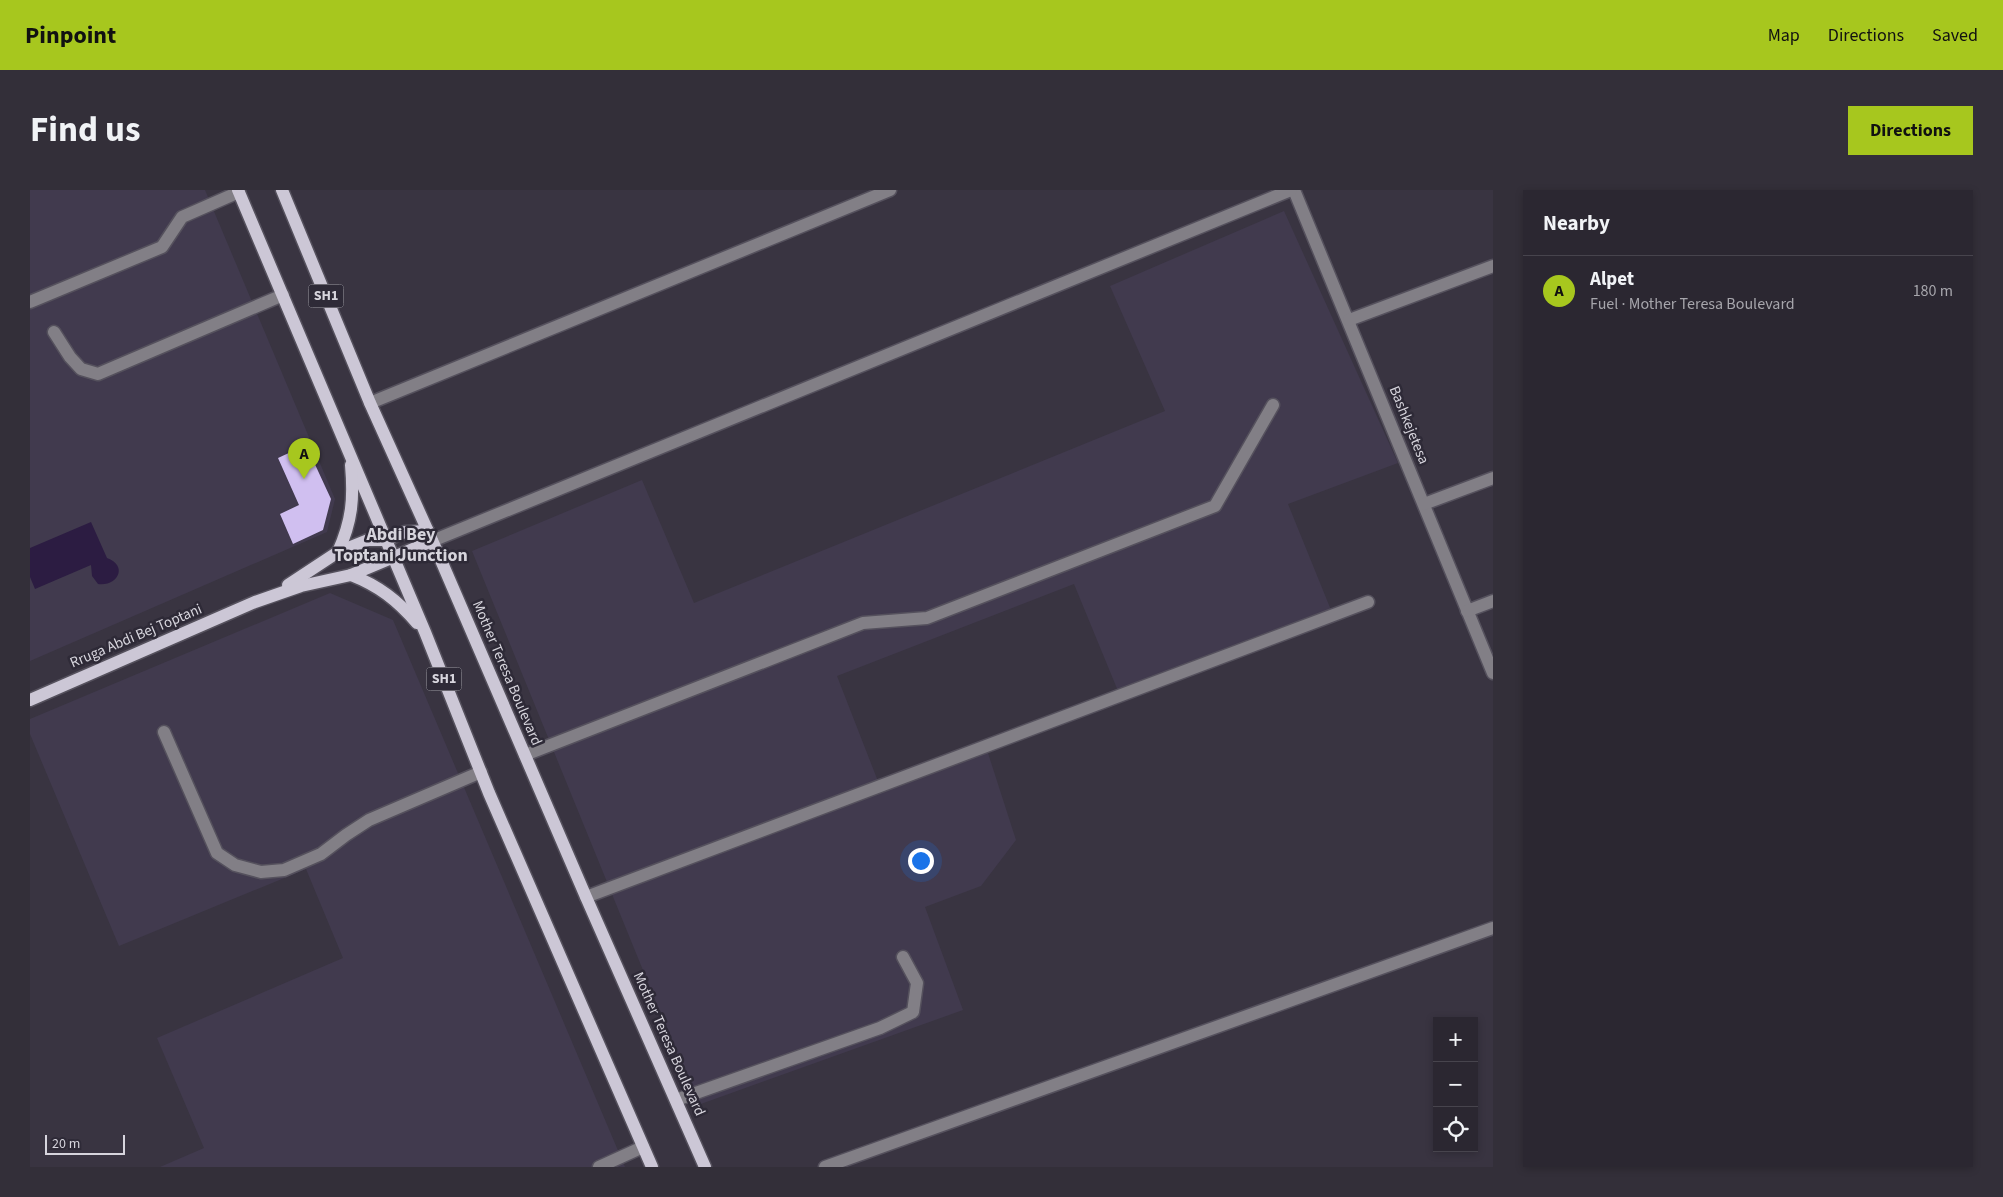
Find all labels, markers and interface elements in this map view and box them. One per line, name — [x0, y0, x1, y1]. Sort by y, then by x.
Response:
text: Pinpoint — [25, 18, 116, 53]
text: Map — [1768, 23, 1800, 48]
text: Directions — [1828, 23, 1904, 48]
text: Saved — [1932, 23, 1978, 48]
text: Find us — [30, 105, 140, 155]
button: Directions — [1848, 106, 1973, 155]
text: Nearby — [1543, 208, 1610, 238]
text: Alpet — [1590, 266, 1634, 293]
text: A — [1554, 280, 1564, 302]
text: 180 m — [1913, 280, 1953, 302]
road number: SH1 — [308, 284, 344, 308]
text: Fuel · Mother Teresa Boulevard — [1590, 293, 1795, 315]
street label: Bashkejetesa — [1384, 383, 1434, 467]
pin: A — [288, 438, 320, 479]
district label: Abdi Bey Toptani Junction — [334, 522, 468, 568]
street label: Mother Teresa Boulevard — [467, 597, 547, 749]
street label: Rruga Abdi Bej Toptani — [67, 599, 205, 673]
road number: SH1 — [426, 668, 462, 690]
your location — [908, 848, 934, 874]
street label: Mother Teresa Boulevard — [628, 969, 710, 1119]
map controls — [1433, 1017, 1478, 1152]
button: + — [1433, 1017, 1478, 1062]
button: − — [1433, 1062, 1478, 1107]
button: locate — [1433, 1107, 1478, 1152]
scale bar — [45, 1132, 125, 1155]
text: 20 m — [52, 1134, 80, 1154]

